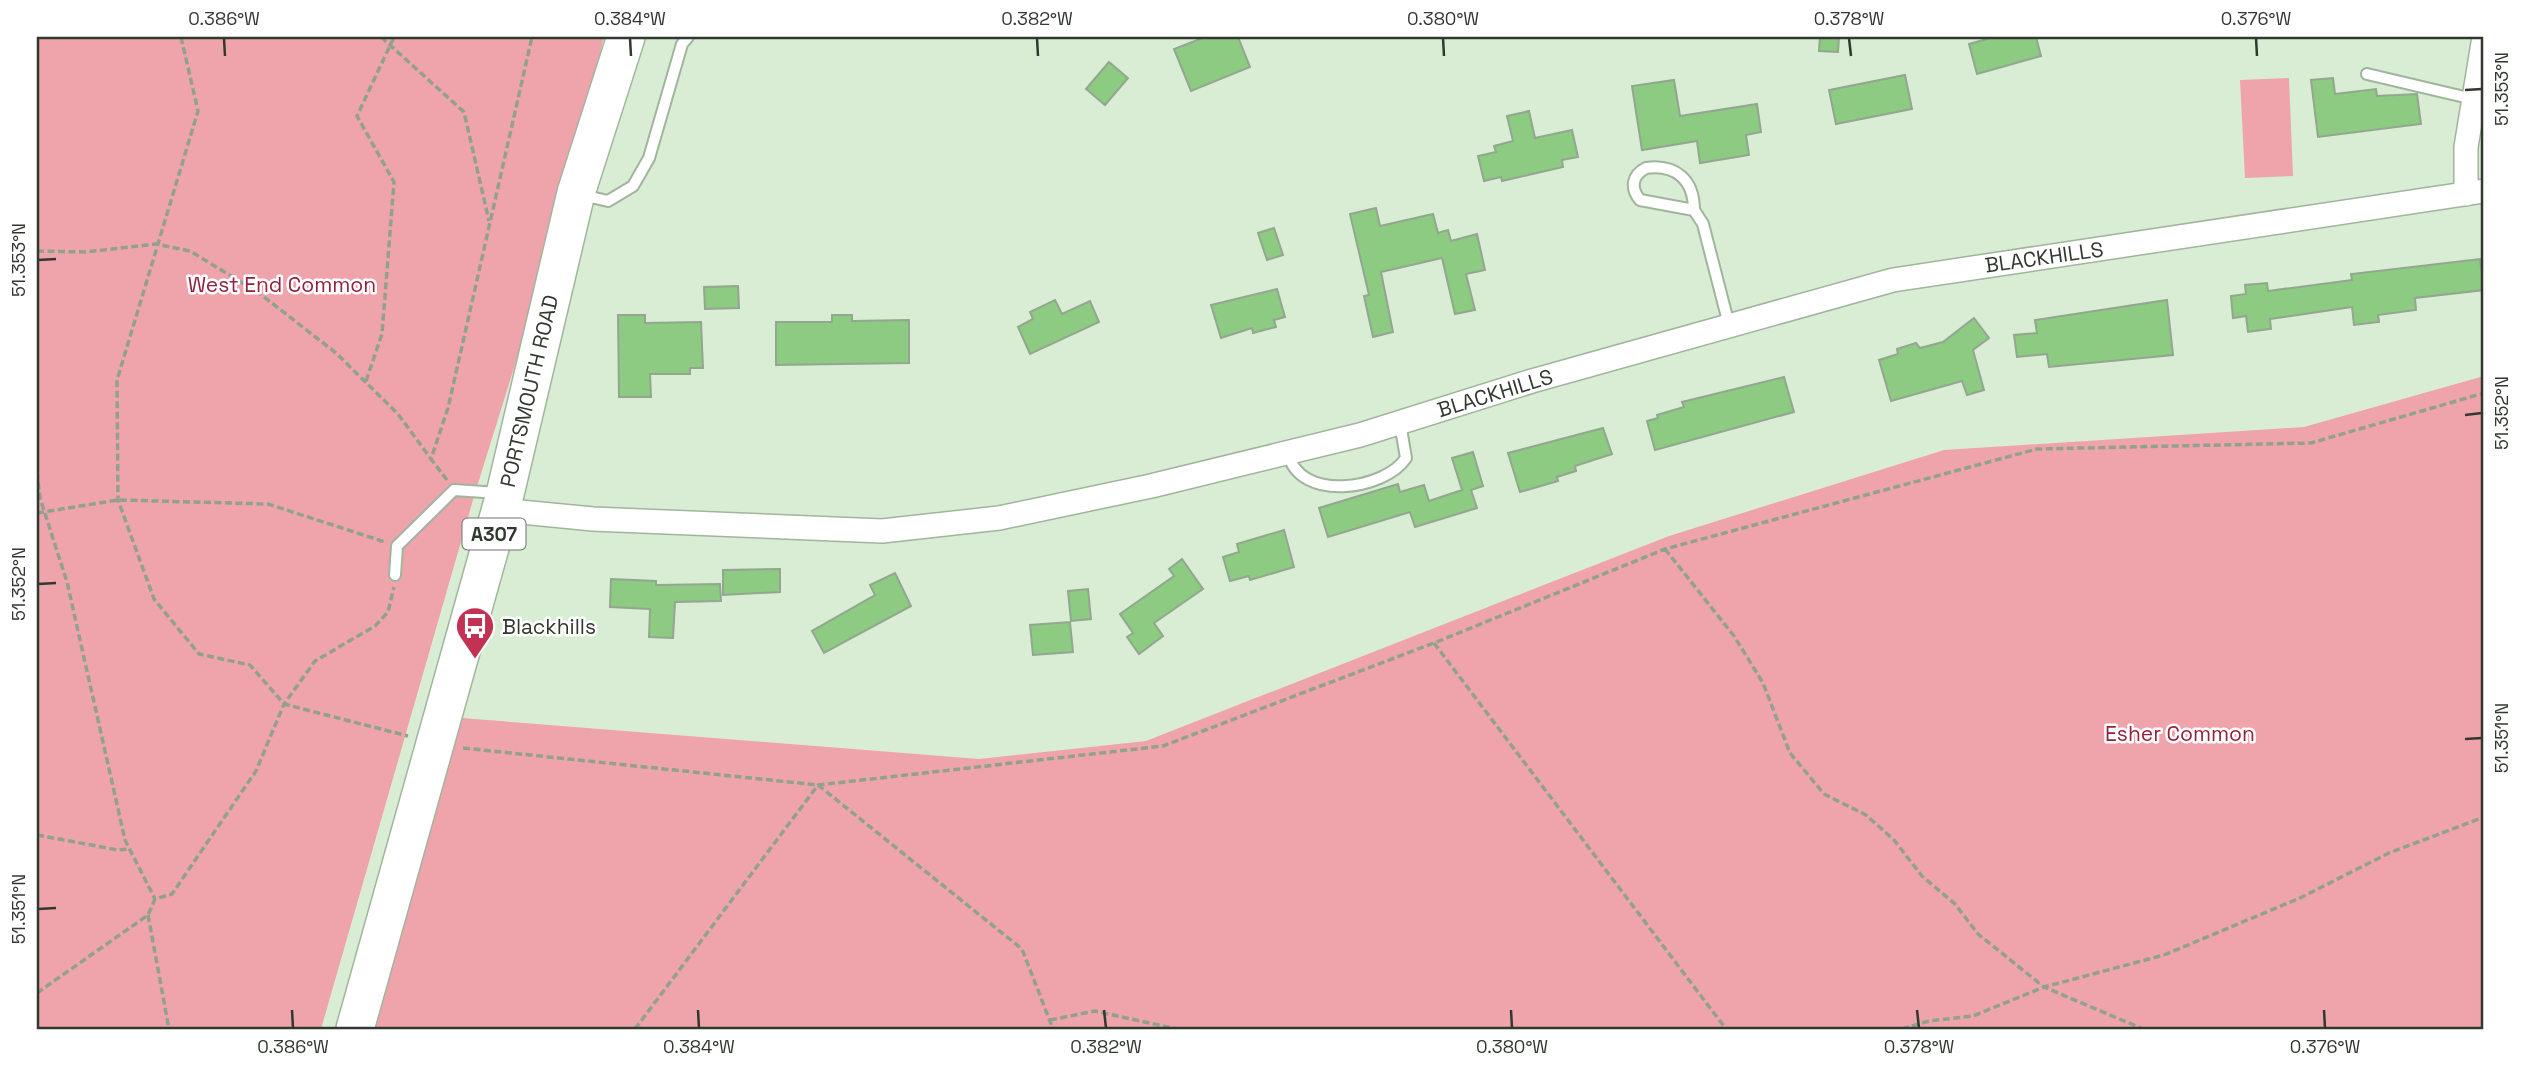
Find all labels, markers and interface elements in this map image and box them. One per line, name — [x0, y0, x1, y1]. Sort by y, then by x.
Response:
text: 0.386°W — [188, 7, 260, 30]
text: 0.384°W — [594, 7, 666, 30]
text: 0.382°W — [1001, 7, 1073, 30]
text: 0.380°W — [1407, 7, 1479, 30]
text: 0.378°W — [1814, 7, 1885, 30]
text: 0.376°W — [2221, 7, 2291, 30]
text: 51.353°N — [2490, 52, 2513, 126]
text: 51.353°N — [7, 223, 30, 297]
street label: BLACKHILLS — [1983, 235, 2105, 279]
park label: West End Common — [188, 271, 376, 298]
street label: PORTSMOUTH ROAD — [494, 292, 564, 490]
street label: BLACKHILLS — [1434, 363, 1556, 423]
text: 51.352°N — [2490, 376, 2513, 450]
road number: A307 — [462, 519, 526, 550]
text: 51.352°N — [7, 547, 30, 621]
bus stop icon: Blackhills — [454, 605, 496, 660]
place label: Blackhills — [502, 613, 596, 640]
text: 51.351°N — [2490, 703, 2513, 773]
park label: Esher Common — [2105, 720, 2255, 747]
text: 51.351°N — [7, 874, 30, 944]
text: 0.386°W — [257, 1035, 329, 1058]
text: 0.384°W — [663, 1035, 735, 1058]
text: 0.382°W — [1070, 1035, 1142, 1058]
text: 0.380°W — [1476, 1035, 1548, 1058]
text: 0.378°W — [1884, 1035, 1955, 1058]
text: 0.376°W — [2290, 1035, 2360, 1058]

